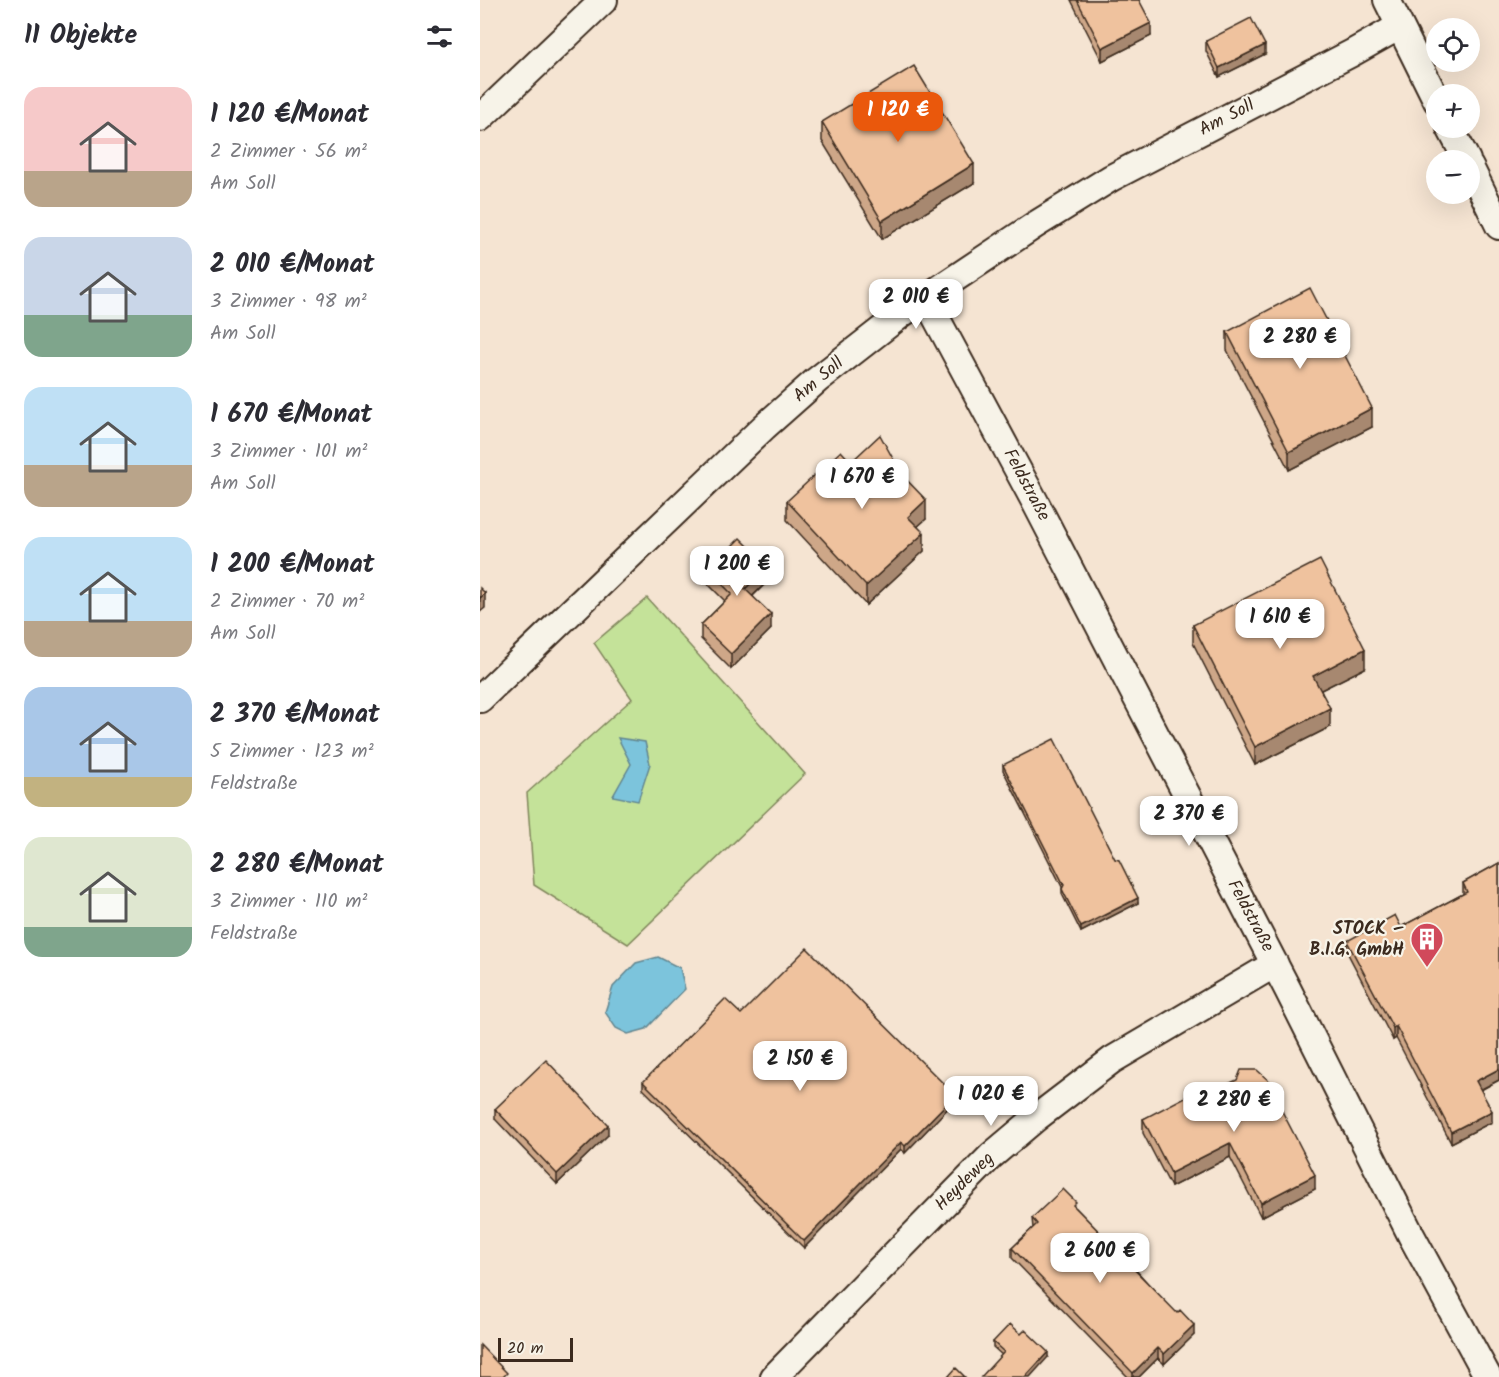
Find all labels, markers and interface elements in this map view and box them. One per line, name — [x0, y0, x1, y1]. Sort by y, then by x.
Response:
text: 11 Objekte — [24, 15, 137, 57]
map controls — [1426, 18, 1480, 204]
button: locate — [1426, 18, 1480, 72]
icon: filters — [423, 20, 456, 53]
button: + — [1426, 84, 1480, 138]
street label: Am Soll — [1194, 91, 1260, 144]
pin: 1 120 € — [843, 92, 953, 143]
text: 1 120 €/Monat — [210, 94, 369, 136]
text: 1 120 € — [867, 95, 929, 127]
icon: home — [72, 111, 144, 183]
text: 2 Zimmer · 56 m² — [210, 136, 367, 168]
button: − — [1426, 150, 1480, 204]
text: Am Soll — [210, 168, 276, 200]
text: 2 010 €/Monat — [210, 244, 374, 286]
icon: home — [72, 261, 144, 333]
pin: 2 010 € — [861, 279, 971, 330]
text: 2 010 € — [883, 282, 949, 314]
text: 3 Zimmer · 98 m² — [210, 286, 367, 318]
text: Am Soll — [210, 318, 276, 350]
pin: 2 280 € — [1245, 319, 1355, 370]
text: 2 280 € — [1263, 322, 1337, 354]
street label: Am Soll — [787, 350, 851, 410]
text: 1 670 €/Monat — [210, 394, 372, 436]
icon: home — [72, 411, 144, 483]
text: 3 Zimmer · 101 m² — [210, 436, 368, 468]
street label: Feldstraße — [995, 444, 1057, 526]
pin: 1 670 € — [807, 459, 917, 510]
text: 1 670 € — [830, 462, 894, 494]
text: Am Soll — [210, 468, 276, 500]
text: 1 200 €/Monat — [210, 544, 374, 586]
pin: 1 200 € — [682, 546, 792, 597]
text: 1 200 € — [704, 549, 770, 581]
icon: home — [72, 561, 144, 633]
text: 2 Zimmer · 70 m² — [210, 586, 364, 618]
pin: 1 610 € — [1225, 599, 1335, 650]
text: 1 610 € — [1249, 602, 1311, 634]
text: Am Soll — [210, 618, 276, 650]
text: 2 370 €/Monat — [210, 694, 380, 736]
icon: home — [72, 711, 144, 783]
text: 5 Zimmer · 123 m² — [210, 736, 374, 768]
text: Feldstraße — [210, 768, 297, 800]
pin: 2 370 € — [1134, 796, 1244, 847]
text: 2 370 € — [1154, 799, 1224, 831]
text: 2 280 €/Monat — [210, 844, 384, 886]
icon: home — [72, 861, 144, 933]
street label: Feldstraße — [1219, 875, 1281, 957]
text: 3 Zimmer · 110 m² — [210, 886, 368, 918]
place label: STOCK – B.I.G. GmbH — [1309, 915, 1404, 965]
text: Feldstraße — [210, 918, 297, 950]
building icon: STOCK – B.I.G. GmbH — [1409, 921, 1445, 968]
pin: 2 150 € — [745, 1041, 855, 1092]
text: 2 150 € — [767, 1044, 833, 1076]
pin: 1 020 € — [936, 1076, 1046, 1127]
text: 1 020 € — [958, 1079, 1024, 1111]
pin: 2 280 € — [1179, 1082, 1289, 1133]
text: 2 280 € — [1197, 1085, 1271, 1117]
street label: Heydeweg — [928, 1145, 1002, 1219]
pin: 2 600 € — [1045, 1233, 1155, 1284]
text: 2 600 € — [1064, 1236, 1136, 1268]
scale bar — [498, 1335, 573, 1362]
text: 20 m — [507, 1336, 543, 1361]

